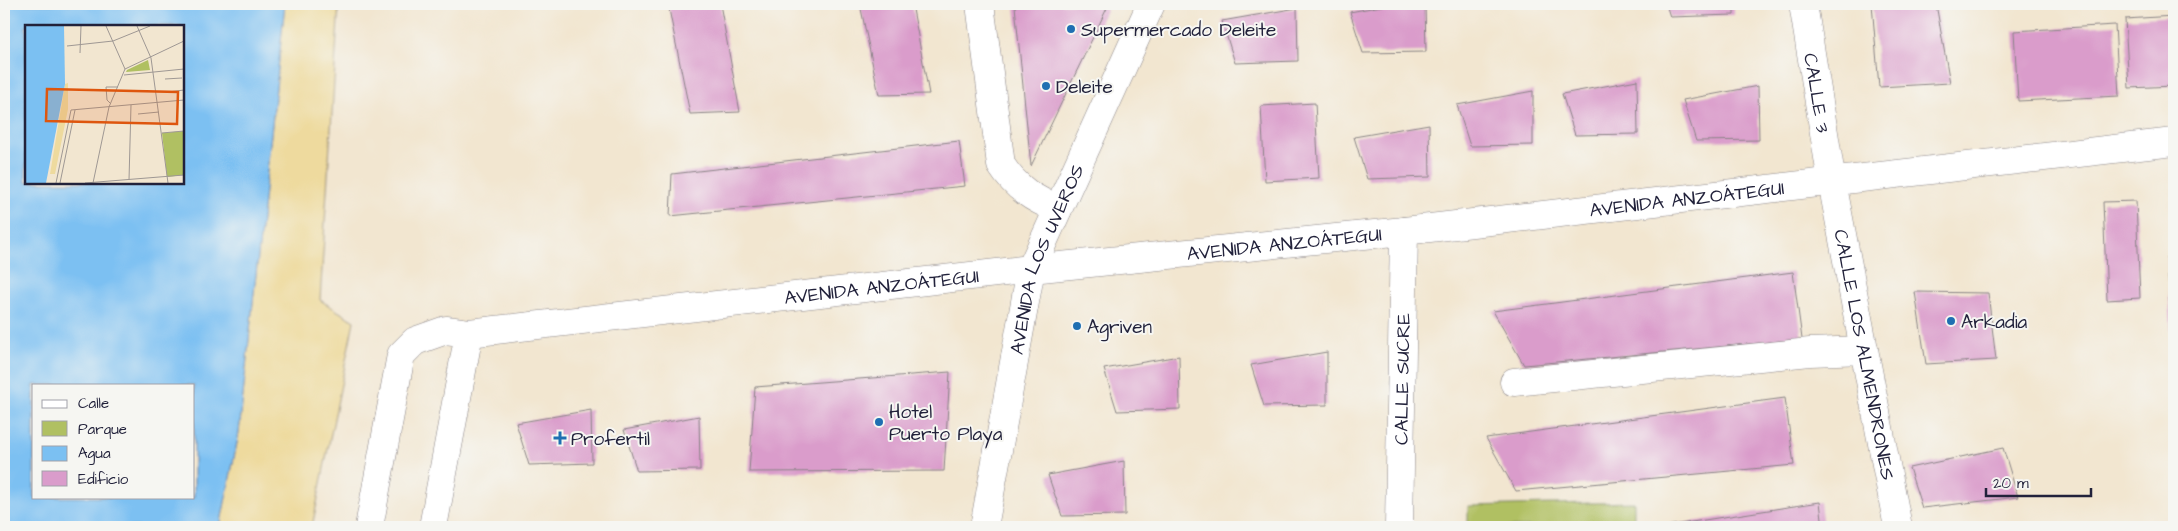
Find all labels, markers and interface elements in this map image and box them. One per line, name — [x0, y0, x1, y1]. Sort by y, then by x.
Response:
place label: Supermercado Deleite — [1081, 17, 1276, 44]
marker: Supermercado Deleite — [1065, 23, 1077, 35]
inset map — [25, 25, 184, 184]
street label: CALLE 3 — [1796, 51, 1836, 135]
place label: Deleite — [1056, 74, 1113, 101]
marker: Deleite — [1040, 80, 1052, 92]
street label: AVENIDA LOS UVEROS — [1004, 160, 1092, 357]
street label: AVENIDA ANZOÁTEGUI — [1588, 175, 1786, 224]
street label: AVENIDA ANZOÁTEGUI — [1186, 221, 1383, 268]
street label: CALLE LOS ALMENDRONES — [1826, 227, 1901, 482]
street label: AVENIDA ANZOÁTEGUI — [783, 263, 981, 312]
place label: Arkadia — [1961, 309, 2028, 336]
street label: CALLE SUCRE — [1388, 313, 1418, 445]
place label: Agriven — [1087, 314, 1152, 342]
marker: Arkadia — [1945, 315, 1957, 327]
marker: Agriven — [1071, 320, 1083, 332]
legend — [32, 384, 195, 498]
text: Calle — [78, 393, 109, 414]
place label: Hotel Puerto Playa — [889, 399, 1003, 449]
marker: Hotel Puerto Playa — [873, 416, 885, 428]
text: Parque — [78, 419, 127, 440]
place label: Profertil — [571, 426, 650, 453]
marker: Profertil — [553, 431, 567, 445]
text: Agua — [78, 443, 111, 465]
scale bar — [1986, 466, 2090, 498]
text: Edificio — [78, 469, 129, 490]
text: 20 m — [1993, 473, 2029, 494]

